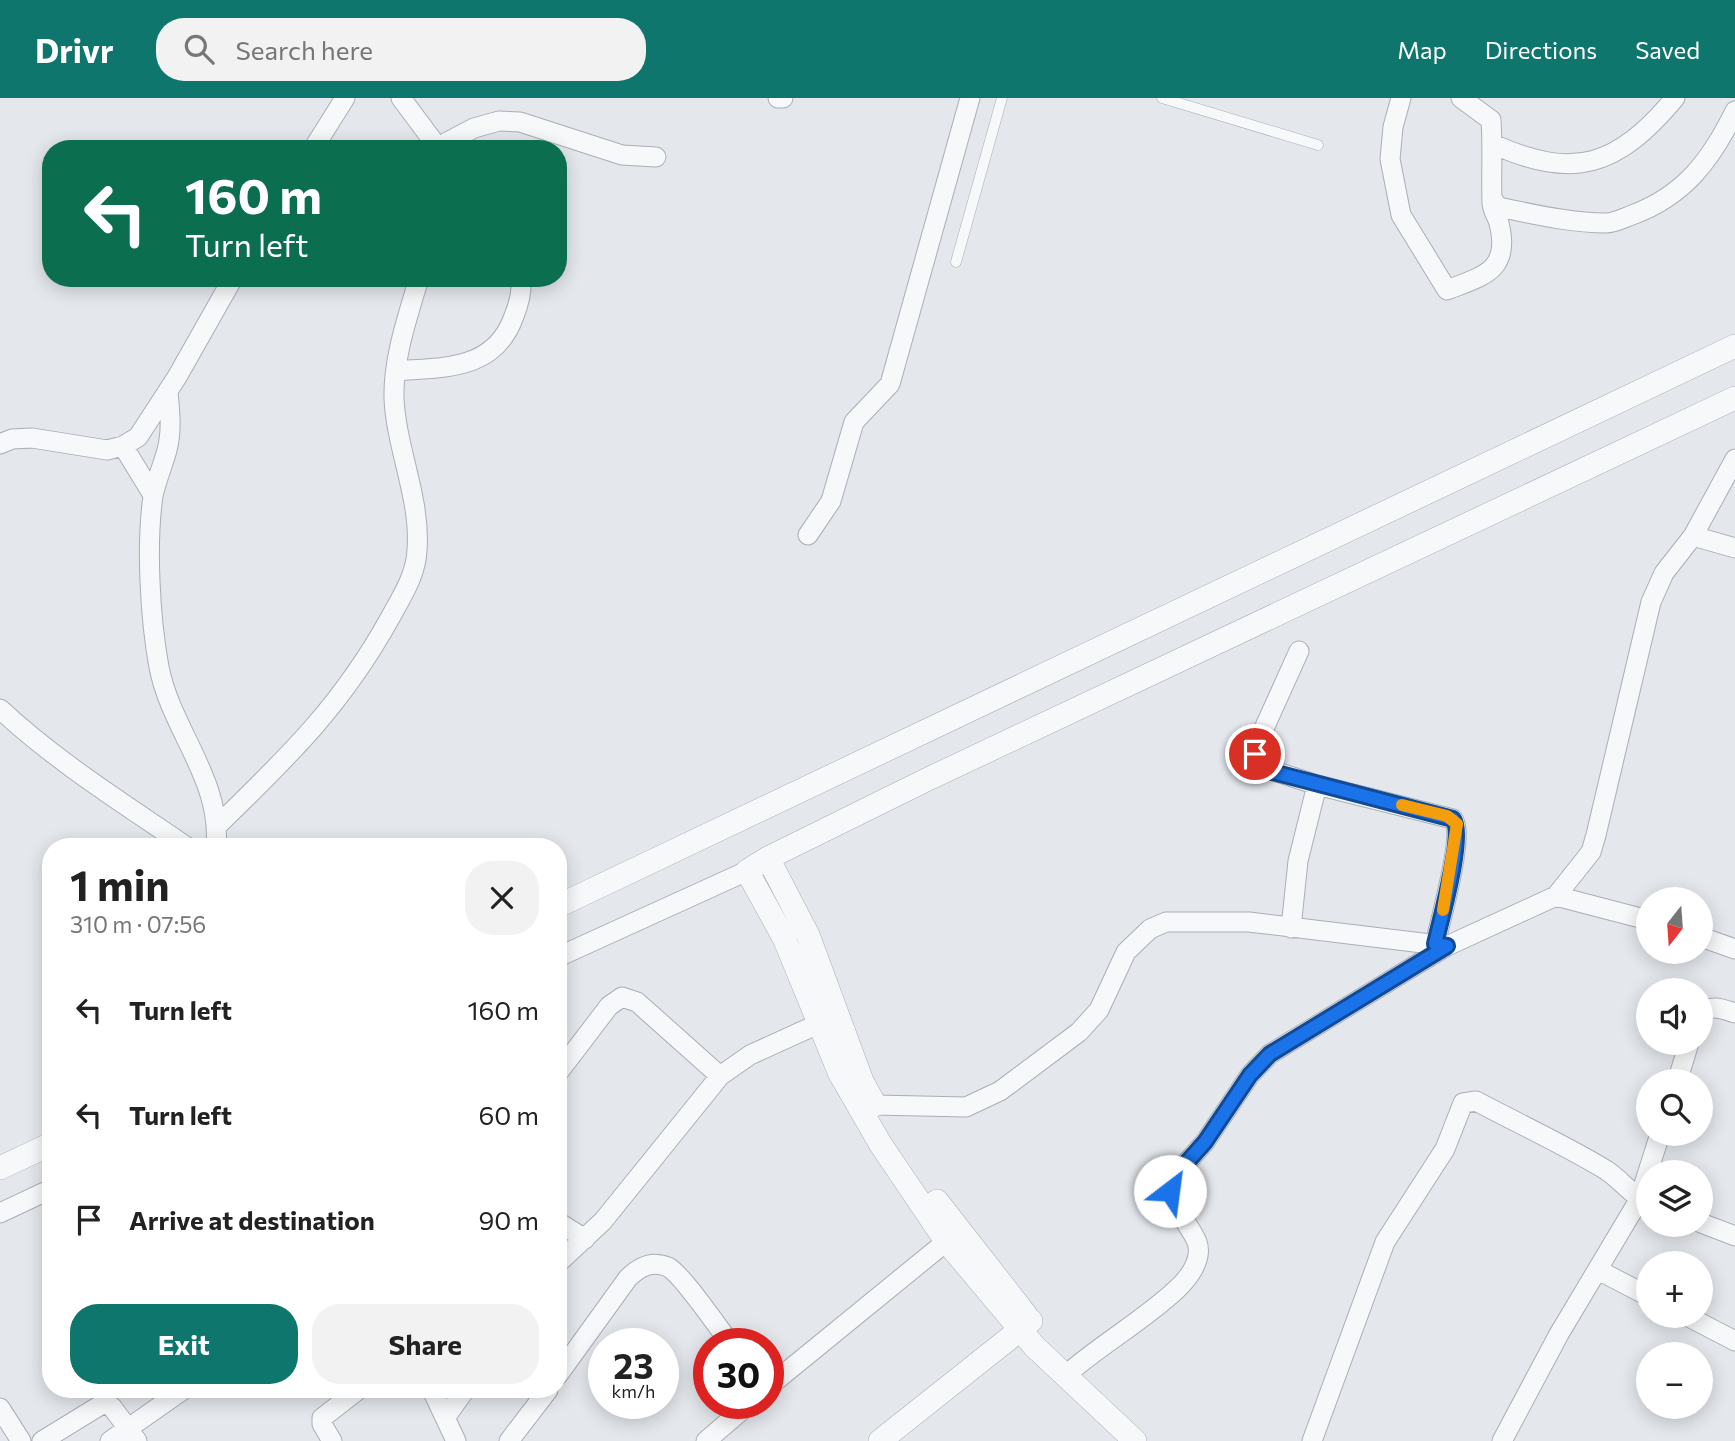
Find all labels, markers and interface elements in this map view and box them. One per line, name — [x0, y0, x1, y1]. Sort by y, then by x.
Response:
search box — [156, 18, 646, 81]
text: Drivr — [35, 29, 114, 70]
icon: search — [180, 30, 218, 68]
text: Search here — [236, 34, 373, 65]
text: Map — [1397, 35, 1447, 64]
text: Directions — [1485, 35, 1597, 64]
text: Saved — [1635, 35, 1700, 64]
text: 160 m — [185, 164, 322, 224]
icon: left — [70, 168, 161, 259]
text: Turn left — [185, 224, 309, 264]
pin — [1225, 724, 1285, 784]
icon: arrive — [1236, 735, 1274, 773]
text: 1 min — [70, 858, 170, 910]
button: close — [465, 861, 539, 935]
north arrow — [1636, 887, 1713, 964]
map controls — [1636, 887, 1713, 1419]
text: 310 m · 07:56 — [70, 910, 206, 938]
button: sound — [1636, 978, 1713, 1055]
icon: left — [70, 991, 108, 1029]
text: Turn left — [129, 994, 232, 1025]
text: 160 m — [467, 994, 539, 1025]
button: search — [1636, 1069, 1713, 1146]
icon: left — [70, 1096, 108, 1134]
text: Turn left — [129, 1099, 232, 1130]
text: 60 m — [479, 1099, 539, 1130]
position arrow — [1133, 1154, 1207, 1228]
button: layers — [1636, 1160, 1713, 1237]
icon: arrive — [70, 1201, 108, 1239]
text: Arrive at destination — [129, 1204, 375, 1235]
text: 90 m — [479, 1204, 539, 1235]
button: + — [1636, 1251, 1713, 1328]
button: Exit — [70, 1304, 298, 1384]
button: Share — [312, 1304, 539, 1384]
speed limit sign: 30 — [693, 1328, 784, 1419]
button: − — [1636, 1342, 1713, 1419]
text: 23 — [613, 1343, 654, 1386]
text: km/h — [612, 1380, 655, 1402]

